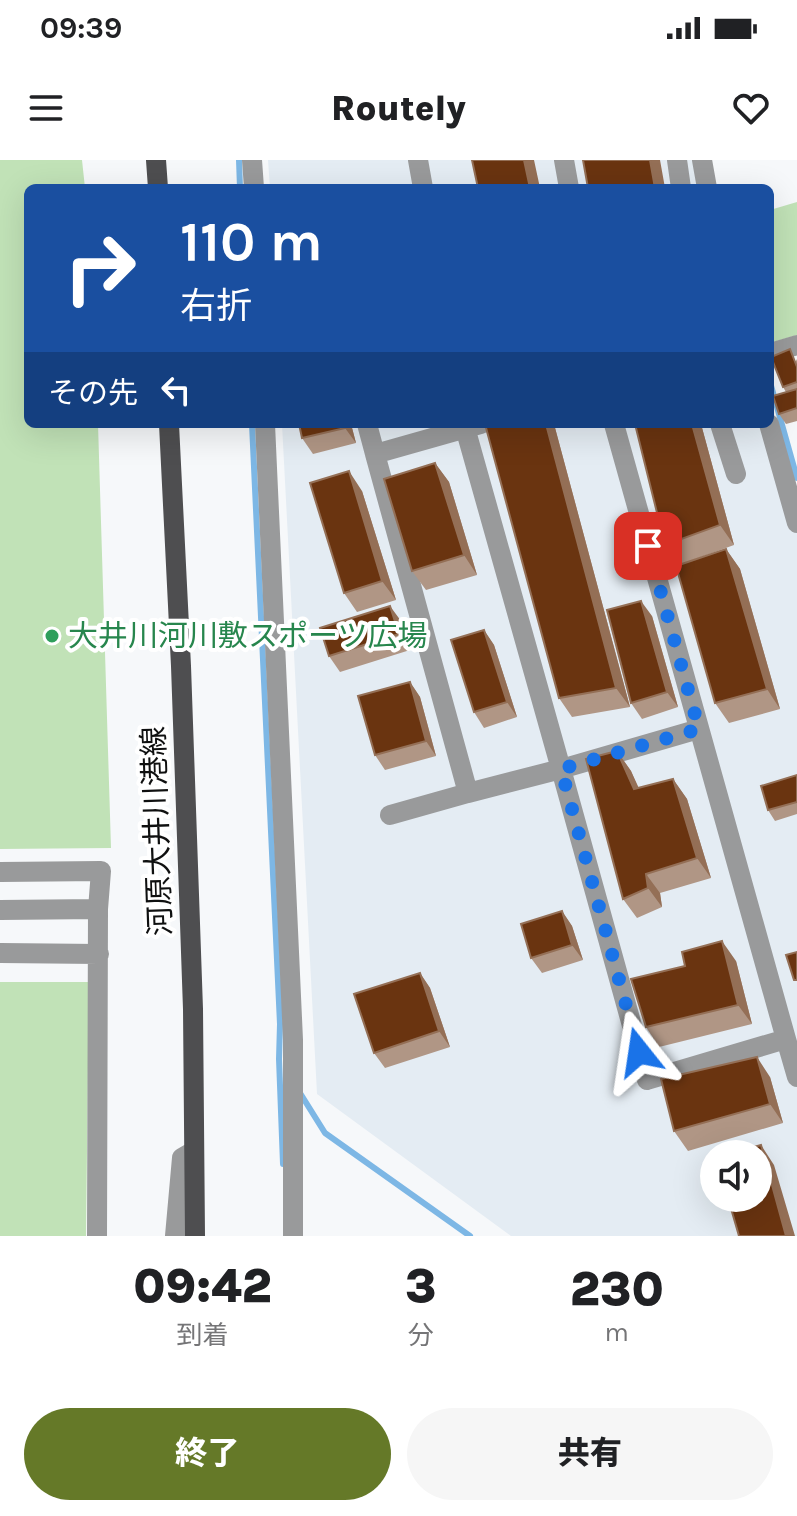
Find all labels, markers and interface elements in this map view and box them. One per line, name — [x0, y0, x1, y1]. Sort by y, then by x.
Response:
text: 09:39 — [40, 10, 122, 46]
icon: menu — [24, 86, 68, 130]
icon: heart — [729, 86, 773, 130]
text: Routely — [331, 87, 466, 129]
text: 110 m — [180, 209, 323, 274]
icon: right — [48, 216, 152, 320]
text: 右折 — [180, 285, 252, 327]
icon: left — [154, 368, 198, 412]
text: その先 — [48, 375, 138, 411]
pin — [614, 512, 682, 580]
icon: arrive — [626, 524, 670, 568]
place label: 大井川河川敷スポーツ広場 — [68, 618, 427, 654]
marker: 大井川河川敷スポーツ広場 — [43, 627, 61, 645]
street label: 河原大井川港線 — [135, 725, 179, 937]
position arrow — [597, 1010, 681, 1094]
map controls — [700, 1140, 772, 1212]
button: sound — [700, 1140, 772, 1212]
text: 09:42 — [133, 1258, 272, 1314]
text: 3 — [405, 1258, 437, 1314]
text: 230 — [570, 1261, 664, 1317]
text: m — [605, 1317, 629, 1348]
text: 到着 — [177, 1320, 229, 1351]
text: 分 — [408, 1320, 434, 1351]
button: 終了 — [24, 1408, 391, 1500]
button: 共有 — [407, 1408, 773, 1500]

